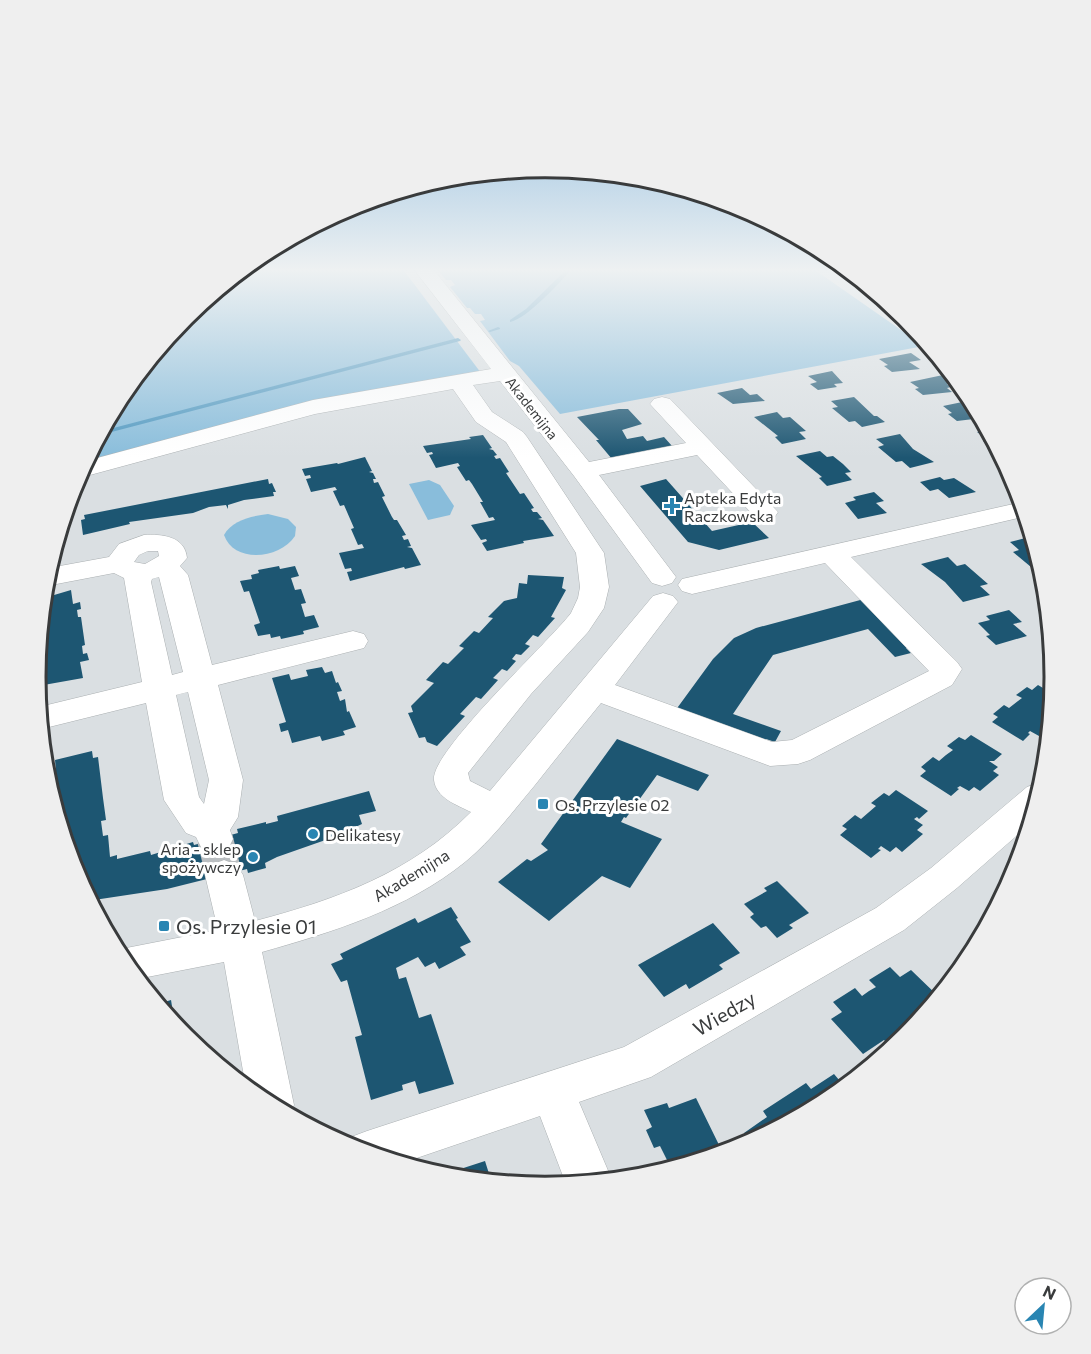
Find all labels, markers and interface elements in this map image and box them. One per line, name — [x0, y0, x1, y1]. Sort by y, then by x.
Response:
street label: Akademijna — [502, 373, 562, 443]
place label: Apteka Edyta Raczkowska — [684, 488, 781, 525]
marker: Apteka Edyta Raczkowska — [665, 499, 679, 513]
place label: Os. Przylesie 02 — [555, 795, 670, 814]
marker: Os. Przylesie 02 — [536, 797, 550, 811]
place label: Delikatesy — [325, 825, 401, 844]
marker: Delikatesy — [306, 827, 320, 841]
place label: Aria - sklep spożywczy — [160, 839, 241, 876]
street label: Akademijna — [369, 845, 453, 905]
marker: Aria - sklep spożywczy — [246, 850, 260, 864]
place label: Os. Przylesie 01 — [176, 914, 317, 938]
marker: Os. Przylesie 01 — [157, 919, 171, 933]
street label: Wiedzy — [689, 986, 759, 1040]
north arrow — [1013, 1276, 1073, 1336]
text: N — [1040, 1281, 1059, 1303]

